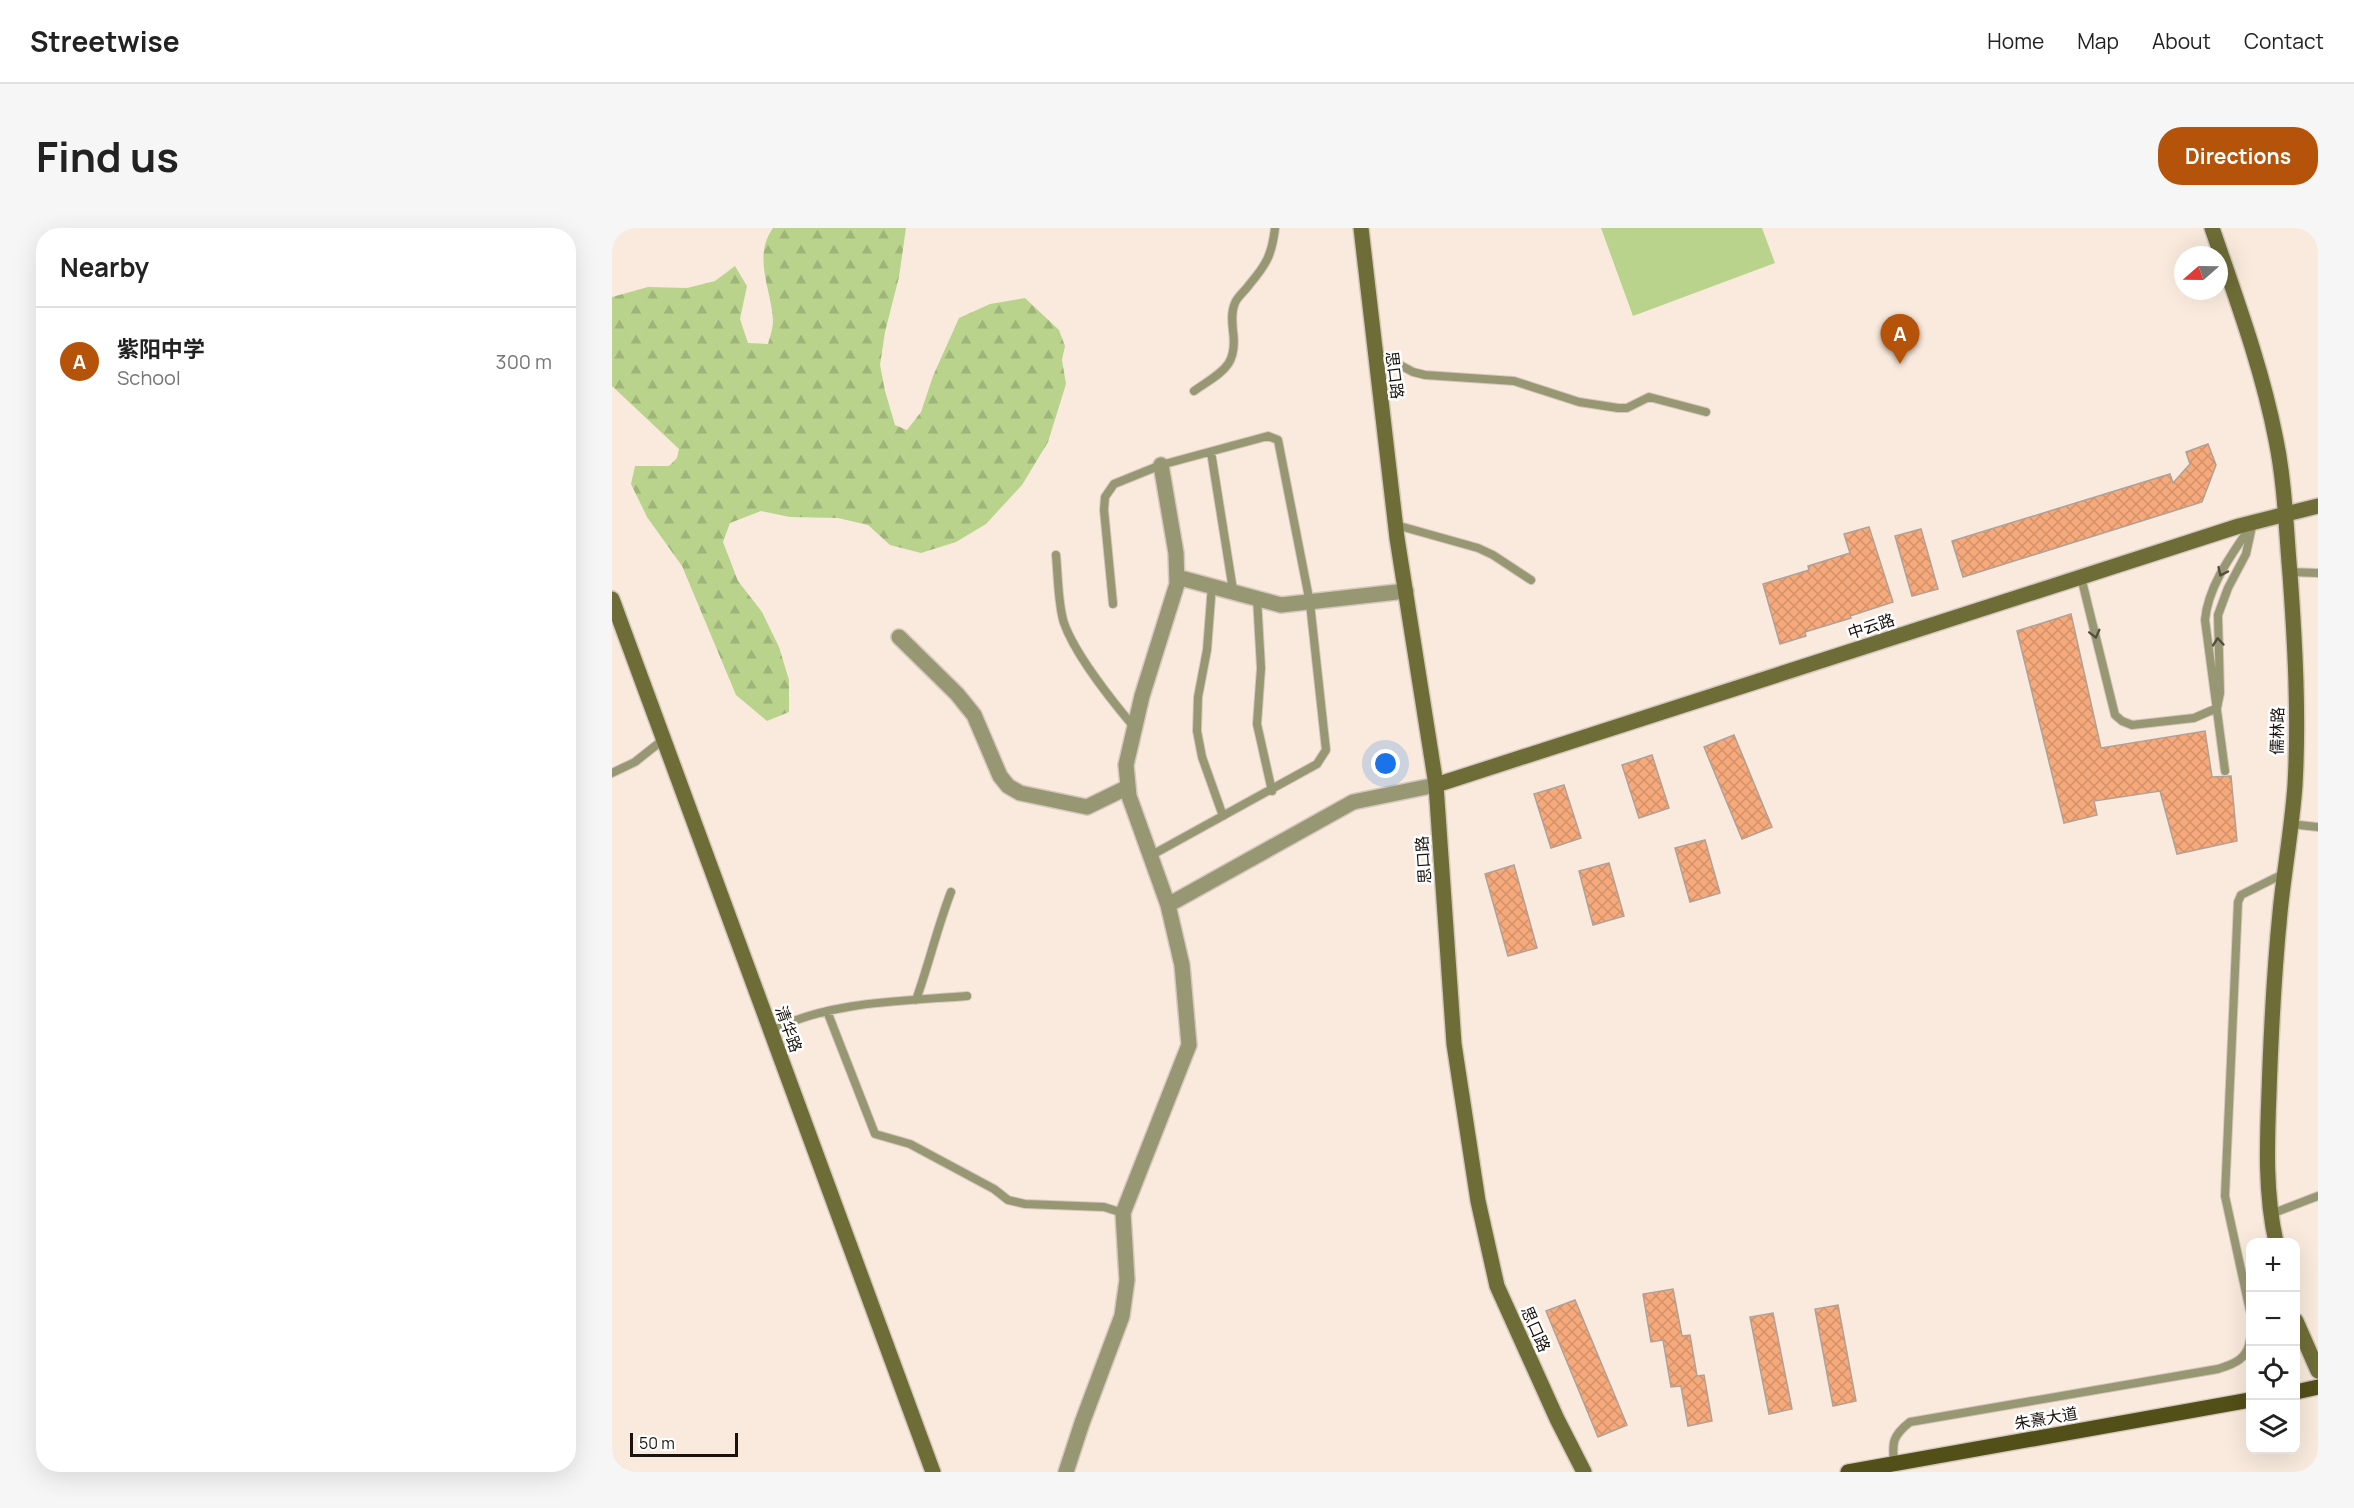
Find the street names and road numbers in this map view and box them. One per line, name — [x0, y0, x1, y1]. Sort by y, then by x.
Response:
street label: 思口路 — [1381, 350, 1409, 400]
street label: 中云路 — [1845, 608, 1897, 644]
street label: 儒林路 — [2266, 707, 2288, 755]
street label: 思口路 — [1410, 835, 1436, 885]
street label: 清华路 — [770, 1003, 808, 1055]
street label: 思口路 — [1516, 1303, 1556, 1355]
street label: 朱熹大道 — [2013, 1402, 2079, 1434]

